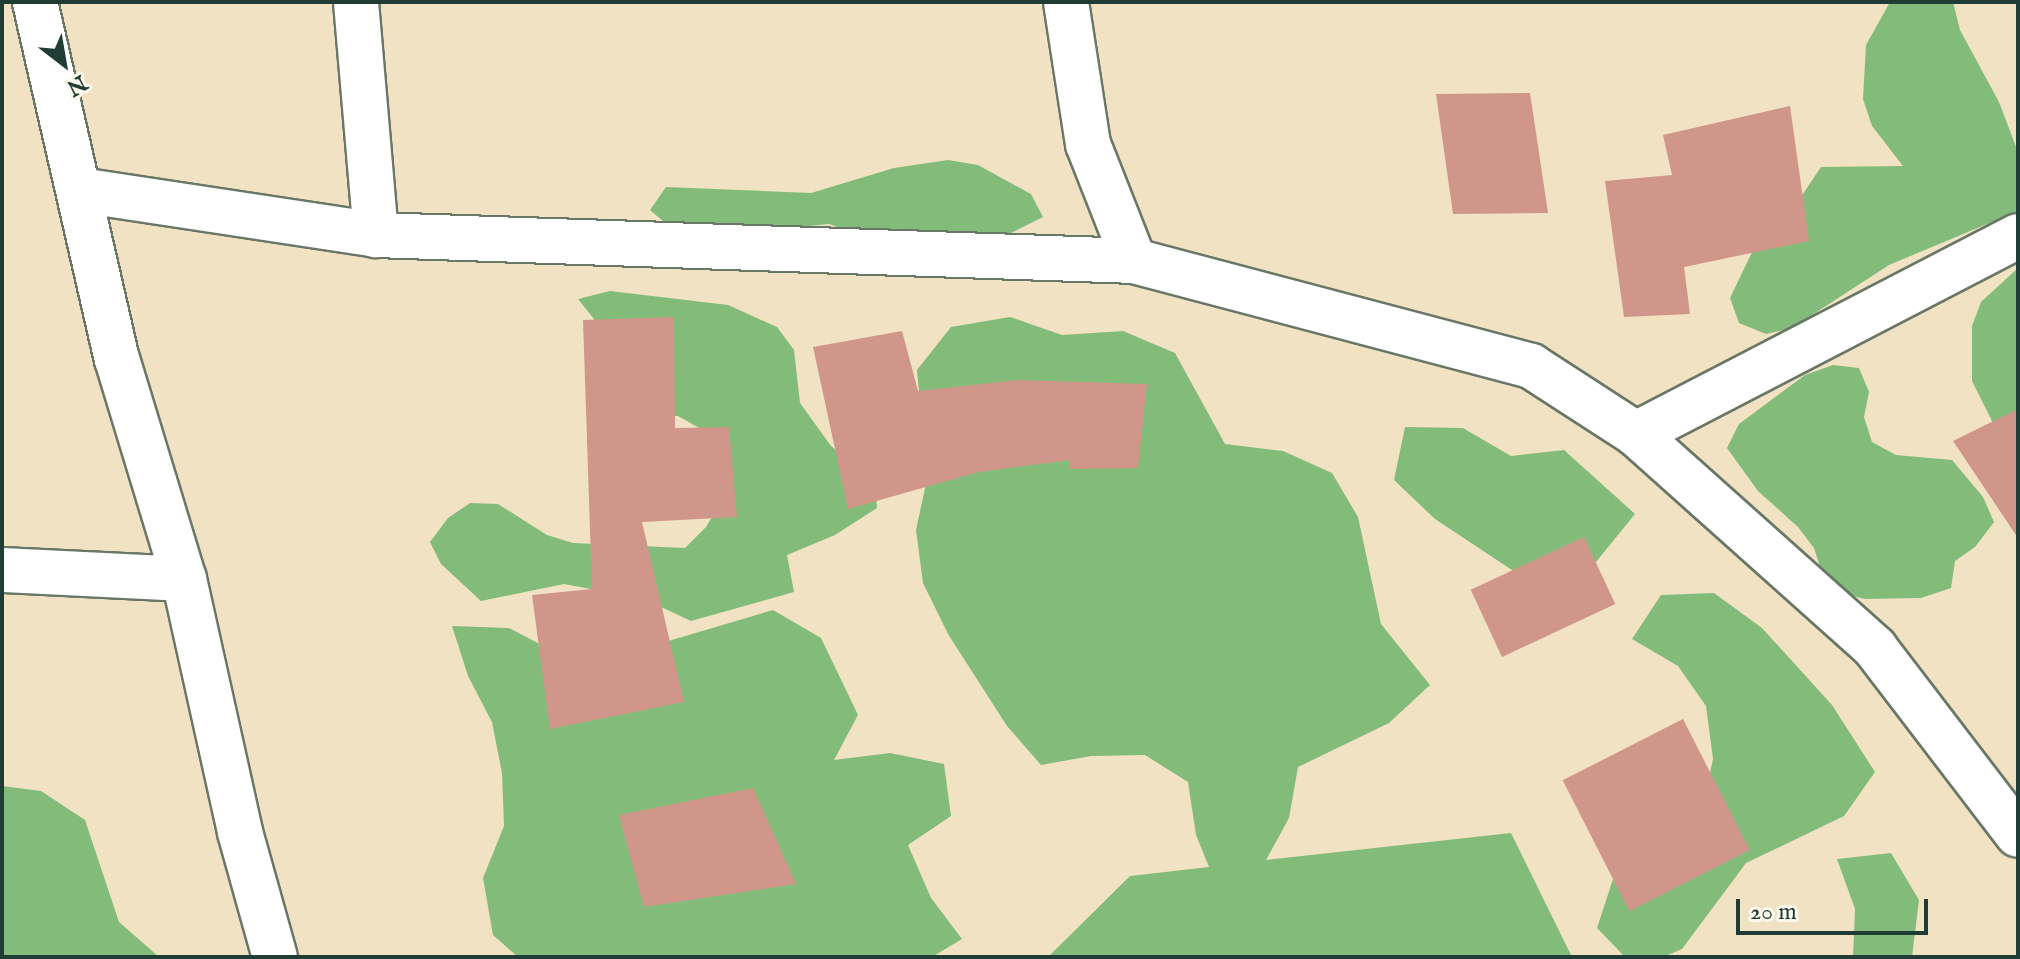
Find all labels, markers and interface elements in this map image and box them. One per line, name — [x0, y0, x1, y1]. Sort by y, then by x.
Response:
north arrow — [24, 24, 104, 104]
text: N — [61, 68, 92, 101]
scale bar — [1740, 883, 1932, 933]
text: 20 m — [1750, 897, 1797, 928]

